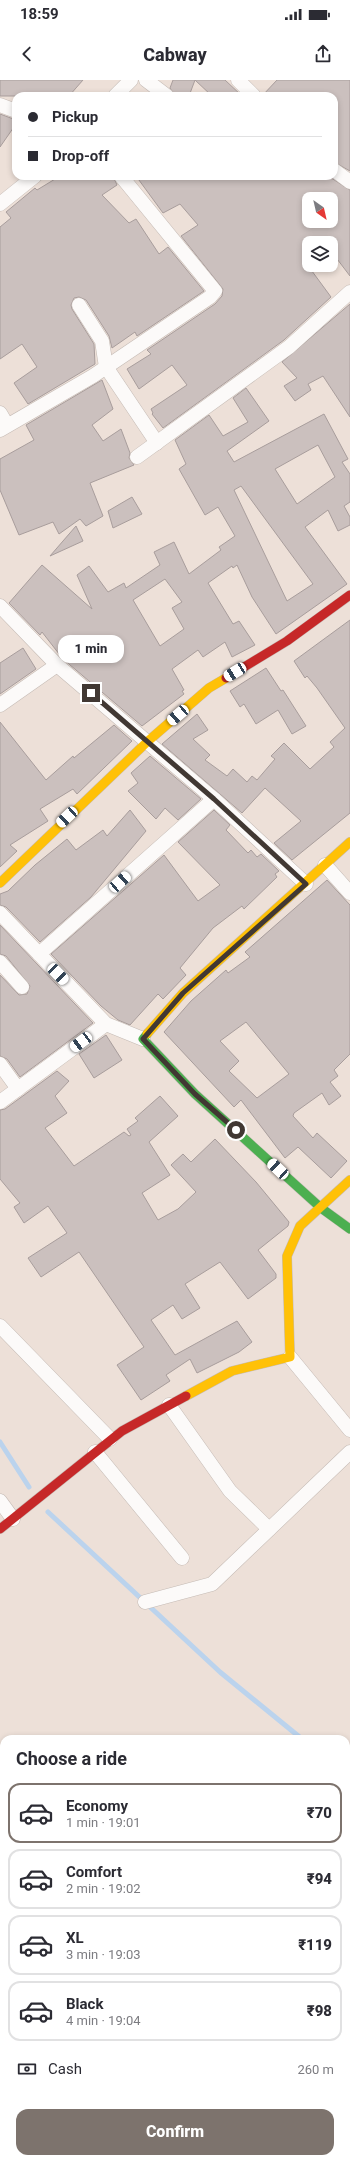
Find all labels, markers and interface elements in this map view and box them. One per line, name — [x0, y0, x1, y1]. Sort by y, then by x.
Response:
text: 18:59 — [20, 5, 59, 23]
icon: back — [16, 43, 38, 65]
icon: share — [312, 43, 334, 65]
text: Cabway — [143, 44, 207, 65]
text: Pickup — [52, 108, 98, 126]
text: Drop-off — [52, 147, 109, 165]
north arrow — [302, 192, 338, 228]
map controls — [302, 192, 338, 272]
button: layers — [302, 236, 338, 272]
callout: 1 min — [58, 635, 124, 663]
text: 1 min — [75, 641, 107, 656]
car — [222, 661, 248, 683]
route end — [82, 684, 100, 702]
car — [165, 703, 191, 727]
car — [54, 804, 80, 830]
car — [107, 870, 133, 894]
car — [45, 961, 71, 987]
car — [68, 1030, 94, 1054]
route start — [227, 1121, 245, 1139]
car — [265, 1156, 291, 1182]
text: Choose a ride — [16, 1748, 127, 1769]
icon: car — [18, 1795, 54, 1831]
text: Economy — [66, 1797, 128, 1815]
text: ₹70 — [307, 1804, 332, 1822]
text: 1 min · 19:01 — [66, 1815, 141, 1830]
icon: car — [18, 1861, 54, 1897]
text: Comfort — [66, 1863, 122, 1881]
text: ₹94 — [307, 1870, 332, 1888]
text: 2 min · 19:02 — [66, 1881, 141, 1896]
icon: car — [18, 1927, 54, 1963]
text: XL — [66, 1929, 84, 1947]
text: ₹119 — [298, 1936, 332, 1954]
text: 3 min · 19:03 — [66, 1947, 141, 1962]
icon: car — [18, 1993, 54, 2029]
text: Black — [66, 1995, 103, 2013]
text: ₹98 — [307, 2002, 332, 2020]
text: 4 min · 19:04 — [66, 2013, 141, 2028]
icon: cash — [16, 2058, 38, 2080]
text: Cash — [48, 2060, 82, 2078]
text: 260 m — [297, 2062, 334, 2077]
button: Confirm — [16, 2109, 334, 2155]

